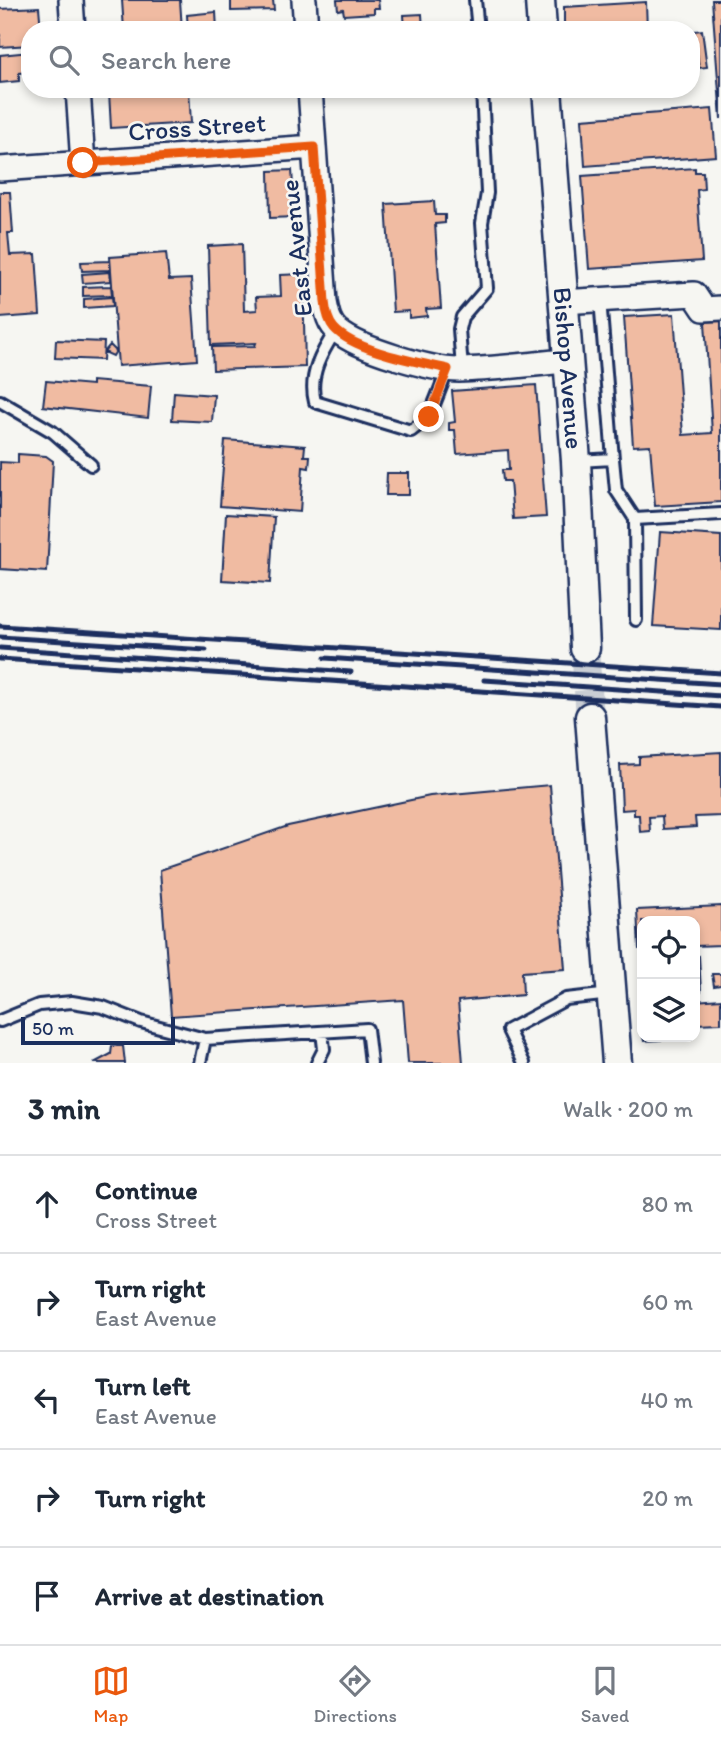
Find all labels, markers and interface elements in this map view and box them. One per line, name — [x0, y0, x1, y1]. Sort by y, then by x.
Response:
search box — [21, 21, 700, 98]
icon: search — [45, 41, 83, 79]
text: Search here — [101, 44, 231, 76]
street label: Cross Street — [127, 106, 267, 148]
route start — [67, 147, 98, 178]
street label: East Avenue — [273, 178, 319, 318]
street label: Bishop Avenue — [546, 286, 591, 450]
route end — [413, 401, 444, 432]
map controls — [637, 916, 700, 1042]
button: locate — [637, 916, 700, 979]
button: layers — [637, 979, 700, 1042]
scale bar — [21, 1014, 175, 1046]
text: 50 m — [32, 1017, 74, 1040]
text: 3 min — [28, 1090, 100, 1127]
text: Walk · 200 m — [563, 1095, 693, 1123]
text: Continue — [95, 1174, 198, 1206]
icon: ahead — [28, 1185, 66, 1223]
text: 80 m — [642, 1190, 693, 1218]
text: Cross Street — [95, 1206, 217, 1234]
text: Turn right — [95, 1272, 206, 1304]
icon: right — [28, 1283, 66, 1321]
text: 60 m — [642, 1288, 693, 1316]
text: East Avenue — [95, 1304, 217, 1332]
text: Turn left — [95, 1370, 191, 1402]
icon: left — [28, 1381, 66, 1419]
text: 40 m — [640, 1386, 693, 1414]
text: East Avenue — [95, 1402, 217, 1430]
icon: right — [28, 1479, 66, 1517]
text: Turn right — [95, 1482, 206, 1514]
text: 20 m — [642, 1484, 693, 1512]
icon: arrive — [28, 1577, 66, 1615]
text: Arrive at destination — [95, 1580, 324, 1612]
tab: Map — [92, 1662, 130, 1727]
tab: Directions — [313, 1662, 397, 1727]
tab: Saved — [581, 1662, 629, 1727]

